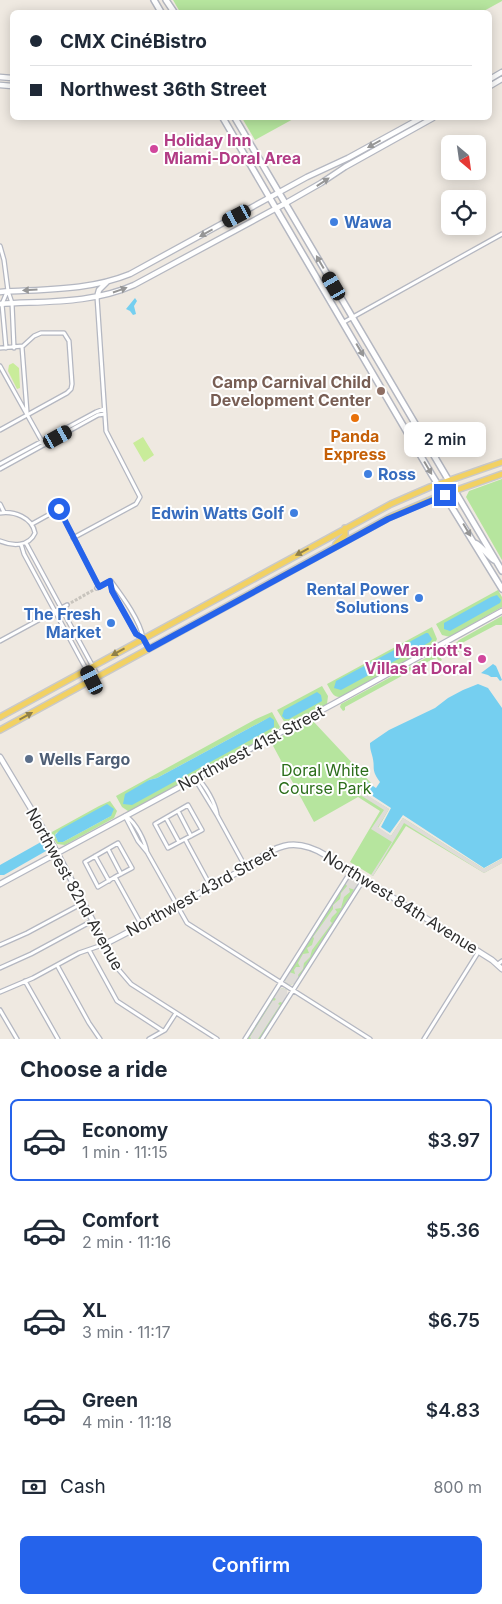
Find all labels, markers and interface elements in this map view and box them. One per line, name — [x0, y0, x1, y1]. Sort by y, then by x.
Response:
text: CMX CinéBistro — [60, 30, 207, 53]
text: Northwest 36th Street — [60, 78, 267, 101]
place label: Holiday Inn Miami-Doral Area — [164, 130, 301, 168]
north arrow — [441, 135, 486, 180]
map controls — [441, 135, 486, 235]
one-way arrow — [367, 139, 381, 148]
marker: Holiday Inn Miami-Doral Area — [148, 143, 160, 155]
one-way arrow — [317, 177, 330, 186]
button: locate — [441, 190, 486, 235]
car — [220, 202, 253, 230]
place label: Wawa — [344, 212, 392, 232]
marker: Wawa — [328, 216, 340, 228]
one-way arrow — [199, 229, 213, 237]
one-way arrow — [316, 256, 325, 269]
car — [320, 269, 347, 303]
one-way arrow — [113, 286, 128, 293]
one-way arrow — [22, 287, 38, 295]
one-way arrow — [355, 343, 364, 357]
place label: Camp Carnival Child Development Center — [210, 372, 371, 410]
marker: Camp Carnival Child Development Center — [375, 385, 387, 397]
marker: Panda Express — [349, 412, 361, 424]
callout: 2 min — [404, 422, 486, 458]
car — [41, 423, 74, 451]
place label: Panda Express — [324, 426, 386, 464]
text: 2 min — [424, 429, 466, 449]
one-way arrow — [424, 461, 432, 476]
place label: Ross — [378, 464, 416, 484]
marker: Ross — [362, 468, 374, 480]
route end — [434, 484, 456, 506]
route start — [48, 498, 70, 520]
place label: Edwin Watts Golf — [151, 503, 285, 523]
marker: Edwin Watts Golf — [288, 507, 300, 519]
one-way arrow — [462, 524, 471, 537]
one-way arrow — [295, 547, 308, 556]
place label: Rental Power Solutions — [307, 579, 409, 617]
marker: Rental Power Solutions — [413, 592, 425, 604]
place label: The Fresh Market — [23, 604, 101, 642]
marker: The Fresh Market — [105, 617, 117, 629]
place label: Marriott's Villas at Doral — [365, 640, 472, 678]
one-way arrow — [111, 648, 124, 657]
marker: Marriott's Villas at Doral — [476, 653, 488, 665]
car — [78, 663, 105, 697]
street label: Northwest 41st Street — [174, 701, 328, 795]
one-way arrow — [19, 712, 33, 720]
place label: Wells Fargo — [39, 749, 130, 769]
marker: Wells Fargo — [23, 753, 35, 765]
park label: Doral White Course Park — [278, 760, 372, 798]
street label: Northwest 82nd Avenue — [22, 804, 128, 974]
street label: Northwest 43rd Street — [123, 841, 279, 941]
street label: Northwest 84th Avenue — [320, 846, 482, 958]
text: Choose a ride — [20, 1056, 168, 1082]
icon: car — [22, 1118, 67, 1163]
text: Economy — [82, 1119, 168, 1142]
text: $3.97 — [427, 1129, 480, 1152]
text: 1 min · 11:15 — [82, 1142, 168, 1162]
icon: car — [22, 1208, 67, 1253]
text: Comfort — [82, 1209, 159, 1232]
text: $5.36 — [426, 1219, 480, 1242]
text: 2 min · 11:16 — [82, 1232, 171, 1252]
icon: car — [22, 1298, 67, 1343]
text: XL — [82, 1299, 107, 1322]
text: $6.75 — [428, 1309, 480, 1332]
text: 3 min · 11:17 — [82, 1322, 171, 1342]
icon: car — [22, 1388, 67, 1433]
text: Green — [82, 1389, 138, 1412]
text: $4.83 — [426, 1399, 480, 1422]
text: 4 min · 11:18 — [82, 1412, 172, 1432]
icon: cash — [20, 1473, 48, 1501]
text: Cash — [60, 1475, 106, 1498]
text: 800 m — [433, 1477, 482, 1497]
button: Confirm — [20, 1536, 482, 1594]

